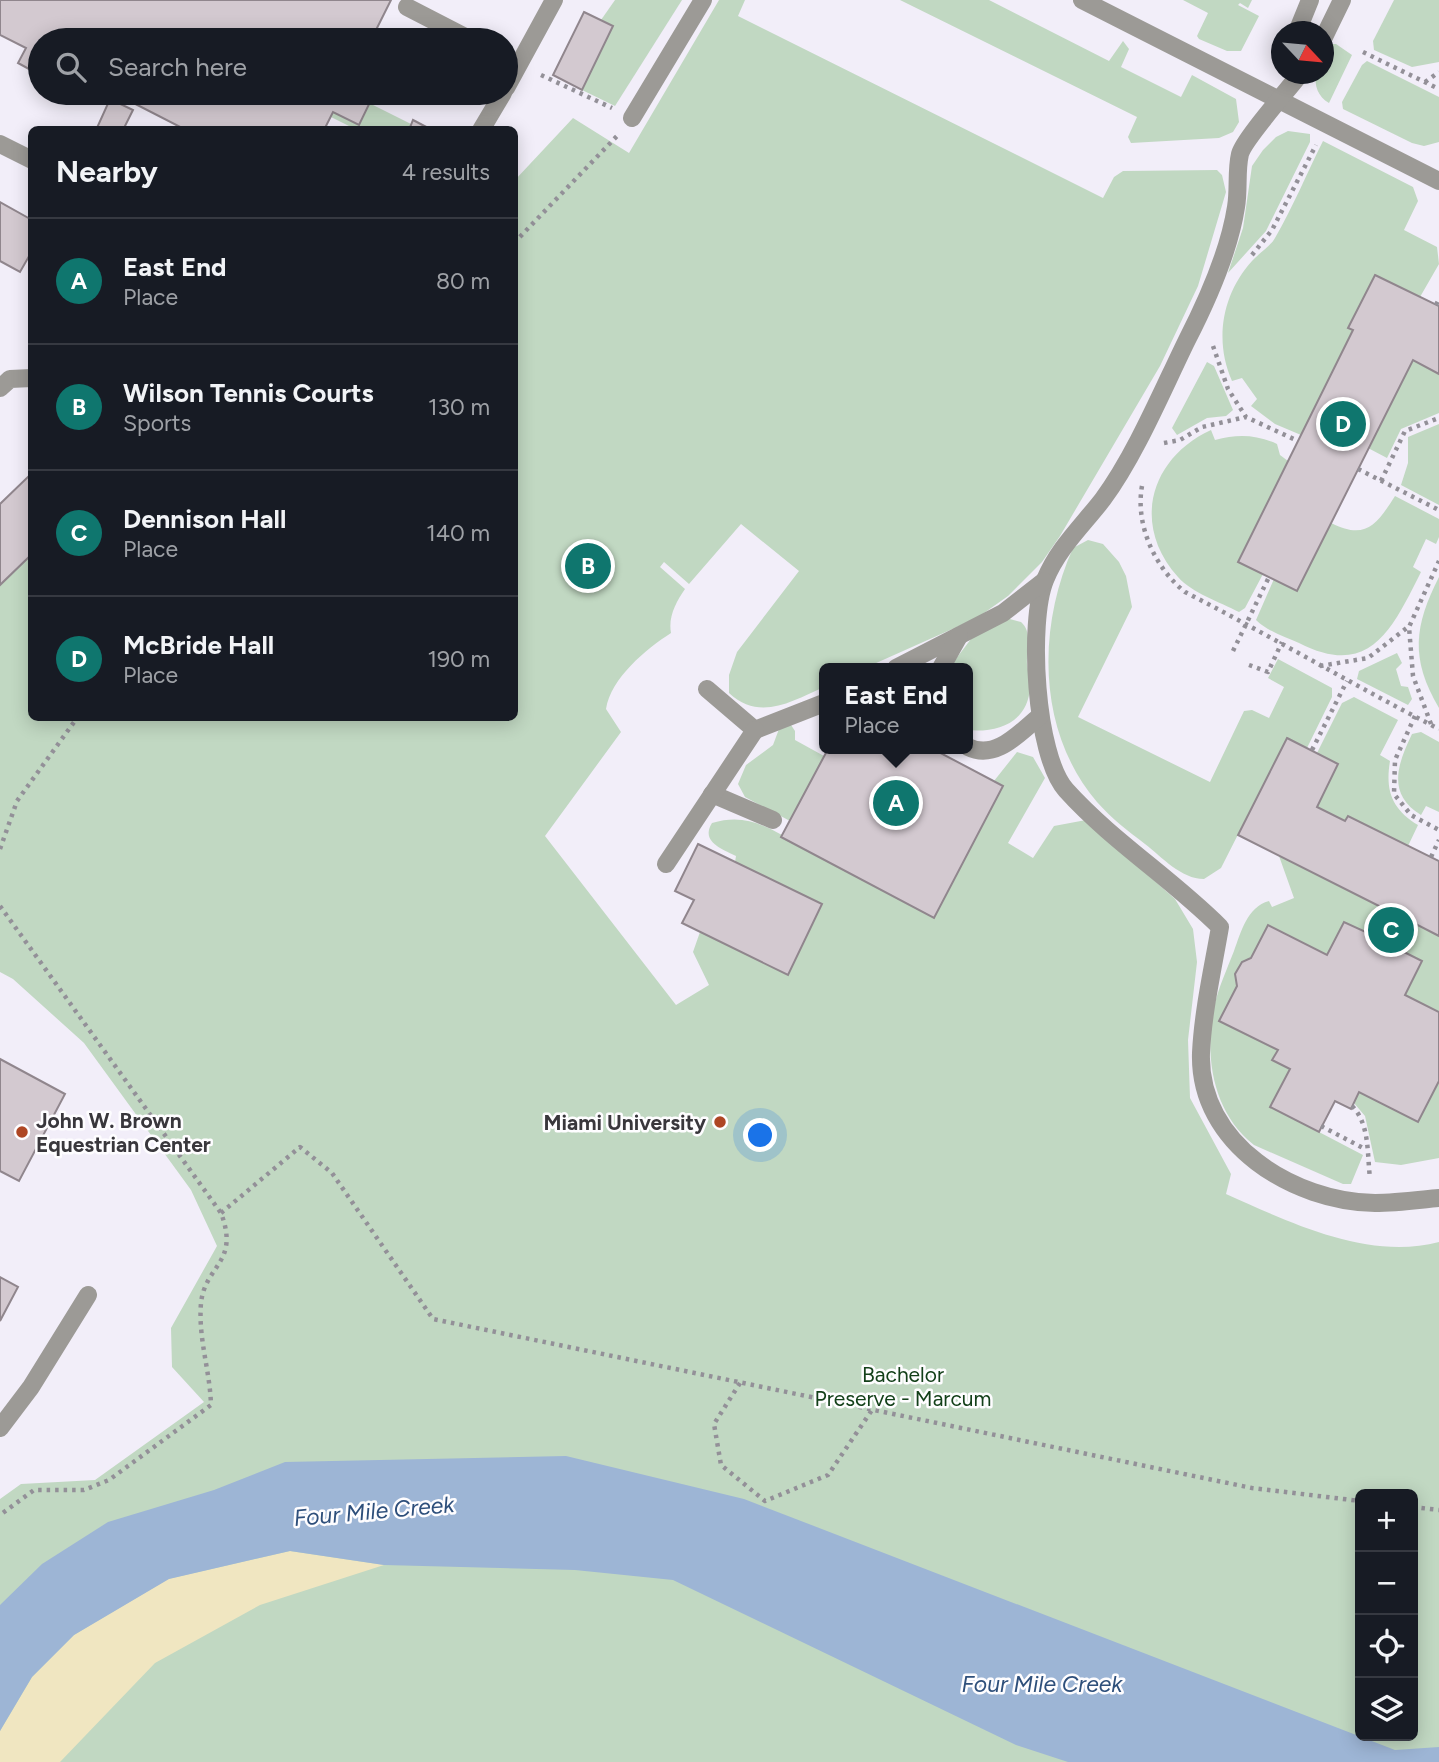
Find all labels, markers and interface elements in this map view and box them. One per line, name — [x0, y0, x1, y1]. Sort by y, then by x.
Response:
north arrow — [1271, 21, 1334, 84]
search box — [28, 28, 518, 105]
icon: search — [52, 48, 90, 86]
text: Search here — [108, 51, 247, 83]
text: Nearby — [56, 153, 158, 190]
text: 4 results — [402, 158, 490, 186]
text: East End — [123, 251, 226, 283]
text: A — [71, 267, 87, 295]
text: 80 m — [436, 267, 490, 295]
text: Place — [123, 283, 178, 311]
text: Wilson Tennis Courts — [123, 377, 374, 409]
text: B — [72, 393, 86, 421]
text: 130 m — [428, 393, 490, 421]
pin: D — [1320, 398, 1366, 450]
text: Sports — [123, 409, 191, 437]
text: Dennison Hall — [123, 503, 286, 535]
text: C — [71, 519, 87, 547]
text: 140 m — [426, 519, 490, 547]
text: Place — [123, 535, 178, 563]
pin: B — [565, 540, 611, 592]
text: McBride Hall — [123, 629, 274, 661]
text: D — [71, 645, 87, 673]
text: 190 m — [427, 645, 490, 673]
text: Place — [123, 661, 178, 689]
popup — [819, 663, 973, 754]
text: East End — [844, 679, 948, 711]
text: Place — [844, 711, 899, 739]
pin: A — [873, 777, 919, 829]
pin: C — [1368, 904, 1414, 956]
place label: John W. Brown Equestrian Center — [36, 1108, 211, 1157]
place label: Miami University — [544, 1110, 707, 1135]
marker: Miami University — [712, 1114, 728, 1130]
your location — [743, 1118, 777, 1152]
marker: John W. Brown Equestrian Center — [14, 1124, 30, 1140]
park label: Bachelor Preserve - Marcum — [815, 1362, 991, 1411]
map controls — [1355, 1489, 1418, 1741]
button: + — [1355, 1489, 1418, 1552]
water label: Four Mile Creek — [293, 1490, 456, 1532]
button: − — [1355, 1552, 1418, 1615]
button: locate — [1355, 1615, 1418, 1678]
water label: Four Mile Creek — [962, 1670, 1123, 1698]
button: layers — [1355, 1678, 1418, 1741]

